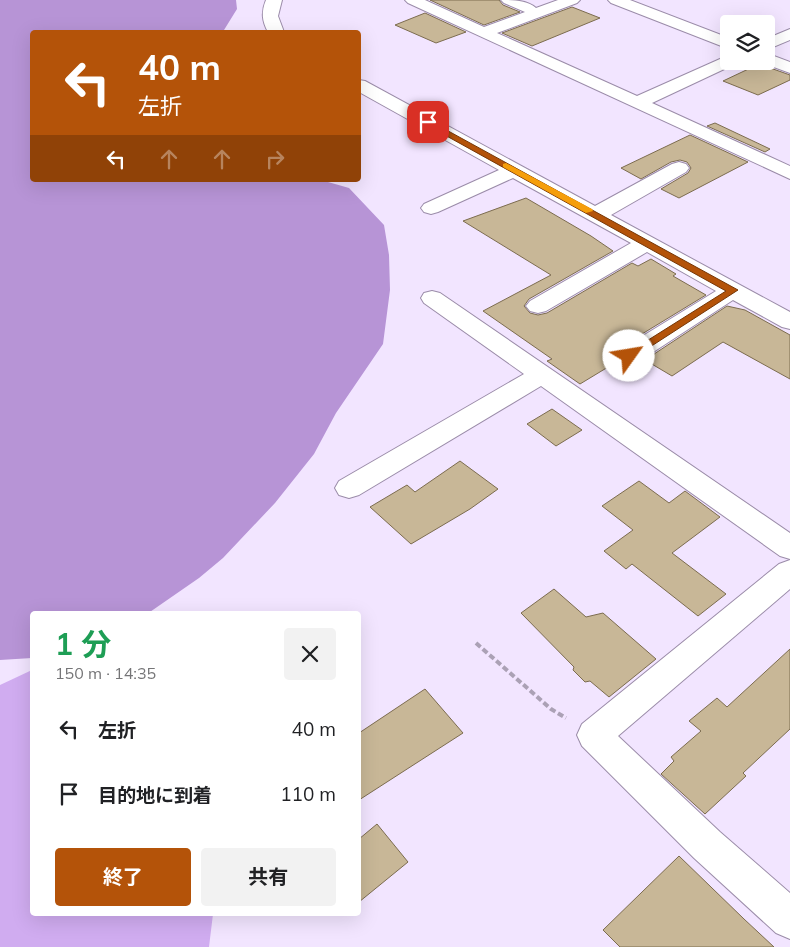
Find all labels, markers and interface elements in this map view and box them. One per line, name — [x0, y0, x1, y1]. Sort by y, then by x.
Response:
map controls — [720, 15, 775, 70]
button: layers — [720, 15, 775, 70]
text: 40 m — [138, 45, 221, 89]
icon: left — [55, 50, 120, 115]
text: 左折 — [138, 92, 182, 120]
pin — [407, 101, 449, 143]
icon: arrive — [414, 108, 442, 136]
icon: left — [102, 145, 130, 173]
icon: ahead — [155, 145, 183, 173]
icon: ahead — [208, 145, 236, 173]
icon: right — [261, 145, 289, 173]
position arrow — [602, 329, 654, 381]
text: 1 分 — [55, 625, 111, 663]
button: close — [284, 628, 336, 680]
text: 150 m · 14:35 — [55, 663, 156, 683]
icon: left — [55, 715, 83, 743]
text: 40 m — [292, 717, 336, 741]
text: 左折 — [98, 718, 136, 742]
icon: arrive — [55, 780, 83, 808]
text: 110 m — [280, 782, 336, 806]
text: 目的地に到着 — [98, 783, 212, 807]
button: 終了 — [55, 848, 191, 906]
button: 共有 — [201, 848, 336, 906]

